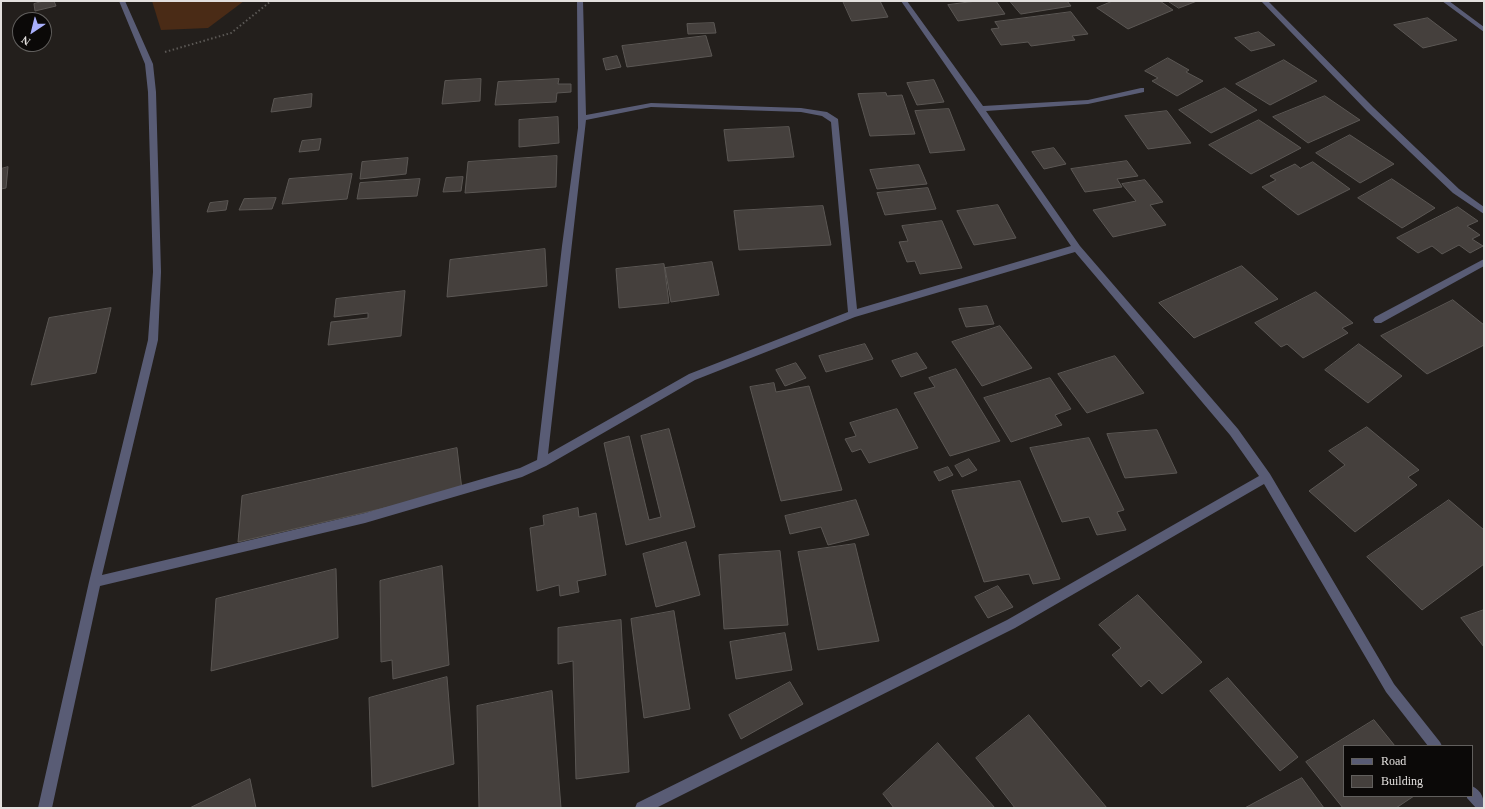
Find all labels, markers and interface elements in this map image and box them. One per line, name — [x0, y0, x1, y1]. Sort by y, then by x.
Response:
north arrow — [12, 12, 52, 52]
text: N — [19, 34, 32, 48]
legend — [1343, 745, 1473, 797]
text: Road — [1381, 754, 1406, 768]
text: Building — [1381, 774, 1423, 788]

